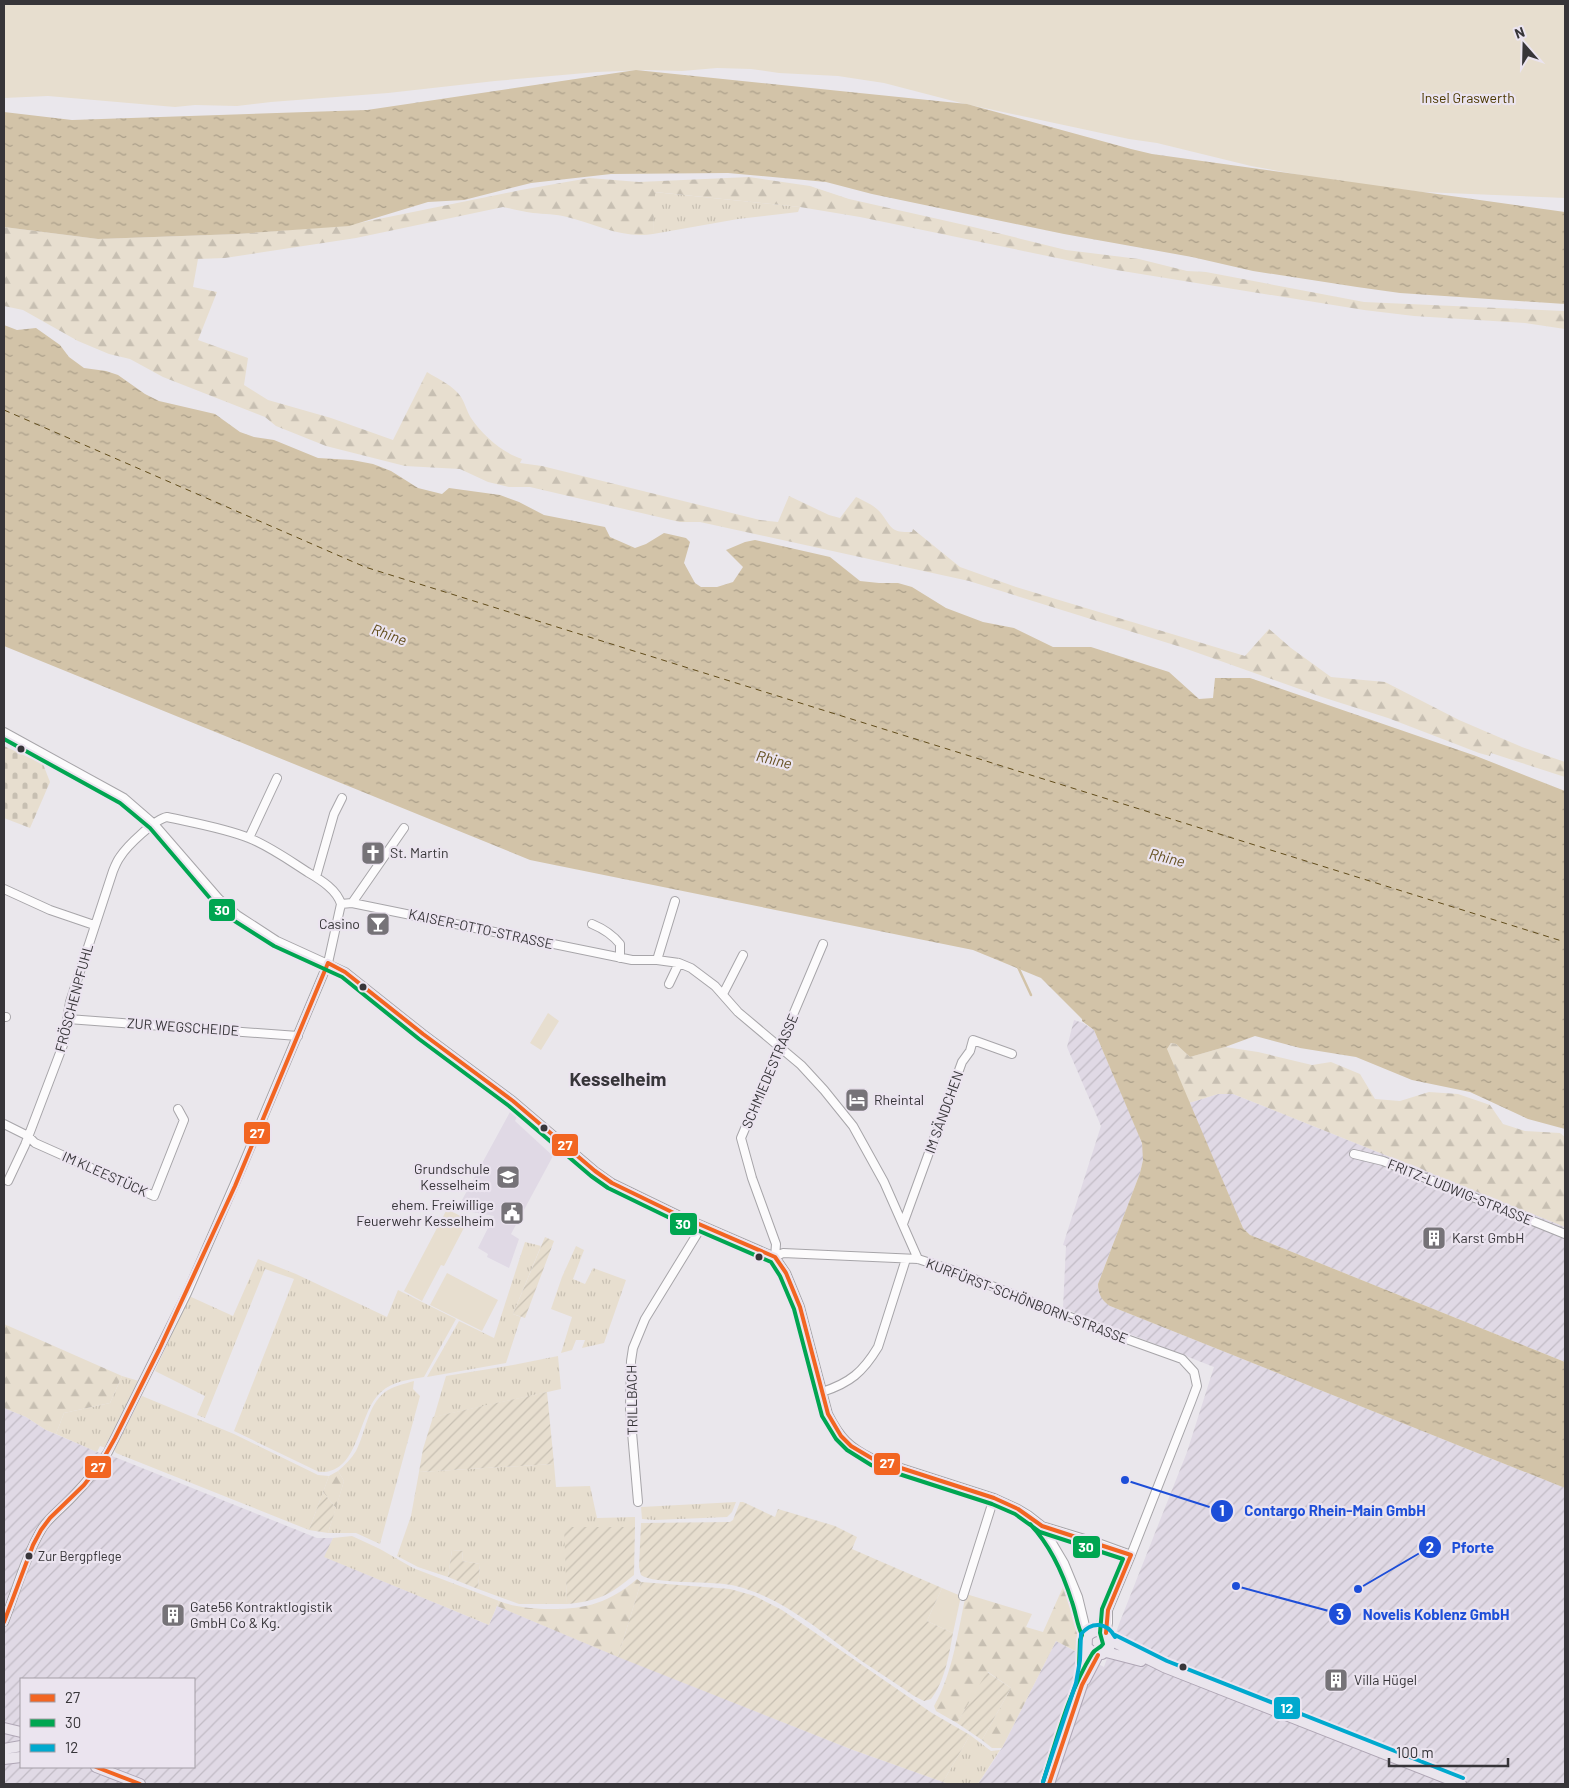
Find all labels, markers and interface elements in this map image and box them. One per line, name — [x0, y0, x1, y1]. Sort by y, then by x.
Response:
north arrow — [1499, 20, 1549, 70]
text: N — [1512, 23, 1527, 42]
park label: Insel Graswerth — [1421, 89, 1515, 106]
water label: Rhine — [369, 619, 410, 649]
unlabelled marker — [16, 744, 26, 754]
water label: Rhine — [755, 746, 794, 772]
church icon: St. Martin — [360, 840, 386, 866]
place label: St. Martin — [390, 844, 449, 861]
water label: Rhine — [1148, 844, 1187, 870]
line badge: 30 — [208, 898, 236, 922]
text: 30 — [214, 901, 230, 918]
street label: KAISER-OTTO-STRASSE — [407, 905, 555, 952]
bar icon: Casino — [365, 911, 391, 937]
place label: Casino — [319, 915, 360, 932]
street label: FRÖSCHENPFUHL — [51, 942, 96, 1054]
unlabelled marker — [358, 982, 368, 992]
street label: SCHMIEDESTRASSE — [738, 1011, 801, 1131]
street label: ZUR WEGSCHEIDE — [126, 1014, 240, 1039]
district label: Kesselheim — [570, 1067, 666, 1090]
street label: IM SÄNDCHEN — [921, 1068, 966, 1155]
hotel icon: Rheintal — [844, 1087, 870, 1113]
place label: Rheintal — [874, 1091, 924, 1108]
line badge: 27 — [243, 1121, 271, 1145]
unlabelled marker — [539, 1123, 549, 1133]
text: 27 — [250, 1124, 264, 1141]
line badge: 27 — [551, 1133, 579, 1157]
text: 27 — [558, 1136, 572, 1153]
street label: IM KLEESTÜCK — [60, 1147, 151, 1200]
street label: FRITZ-LUDWIG-STRASSE — [1385, 1155, 1535, 1228]
place label: Grundschule Kesselheim — [414, 1160, 490, 1193]
school or university icon: Grundschule Kesselheim — [495, 1164, 521, 1190]
place label: ehem. Freiwillige Feuerwehr Kesselheim — [356, 1196, 494, 1229]
public building icon: ehem. Freiwillige Feuerwehr Kesselheim — [499, 1200, 525, 1226]
line badge: 30 — [669, 1212, 698, 1236]
text: 30 — [675, 1215, 691, 1232]
building icon: Karst GmbH — [1421, 1225, 1447, 1251]
place label: Karst GmbH — [1452, 1229, 1524, 1246]
unlabelled marker — [754, 1252, 764, 1262]
street label: KURFÜRST-SCHÖNBORN-STRASSE — [924, 1254, 1130, 1347]
street label: TRILLBACH — [622, 1365, 641, 1435]
line badge: 27 — [873, 1452, 901, 1476]
text: 27 — [880, 1454, 894, 1471]
line badge: 27 — [84, 1455, 112, 1479]
text: 27 — [91, 1458, 105, 1475]
callout: Contargo Rhein-Main GmbH — [1209, 1496, 1436, 1526]
text: 1 — [1219, 1501, 1225, 1519]
text: Contargo Rhein-Main GmbH — [1244, 1501, 1426, 1519]
callout: Pforte — [1417, 1532, 1505, 1562]
line badge: 30 — [1072, 1535, 1101, 1559]
text: 30 — [1078, 1538, 1094, 1555]
text: 2 — [1426, 1538, 1434, 1556]
text: Pforte — [1452, 1538, 1494, 1556]
place label: Zur Bergpflege — [38, 1548, 122, 1564]
marker: Zur Bergpflege — [24, 1551, 34, 1561]
place label: Gate56 Kontraktlogistik GmbH Co & Kg. — [190, 1598, 332, 1631]
callout: Novelis Koblenz GmbH — [1328, 1599, 1520, 1629]
building icon: Gate56 Kontraktlogistik GmbH Co & Kg. — [160, 1602, 186, 1628]
text: 3 — [1336, 1605, 1344, 1623]
text: Novelis Koblenz GmbH — [1363, 1605, 1509, 1623]
unlabelled marker — [1178, 1662, 1188, 1672]
building icon: Villa Hügel — [1323, 1667, 1349, 1693]
place label: Villa Hügel — [1354, 1671, 1417, 1688]
legend — [20, 1678, 195, 1768]
text: 27 — [65, 1688, 80, 1706]
line badge: 12 — [1273, 1696, 1301, 1720]
text: 12 — [1281, 1699, 1294, 1716]
text: 30 — [65, 1713, 81, 1731]
scale bar — [1389, 1736, 1508, 1768]
text: 12 — [65, 1738, 78, 1756]
text: 100 m — [1396, 1743, 1434, 1761]

